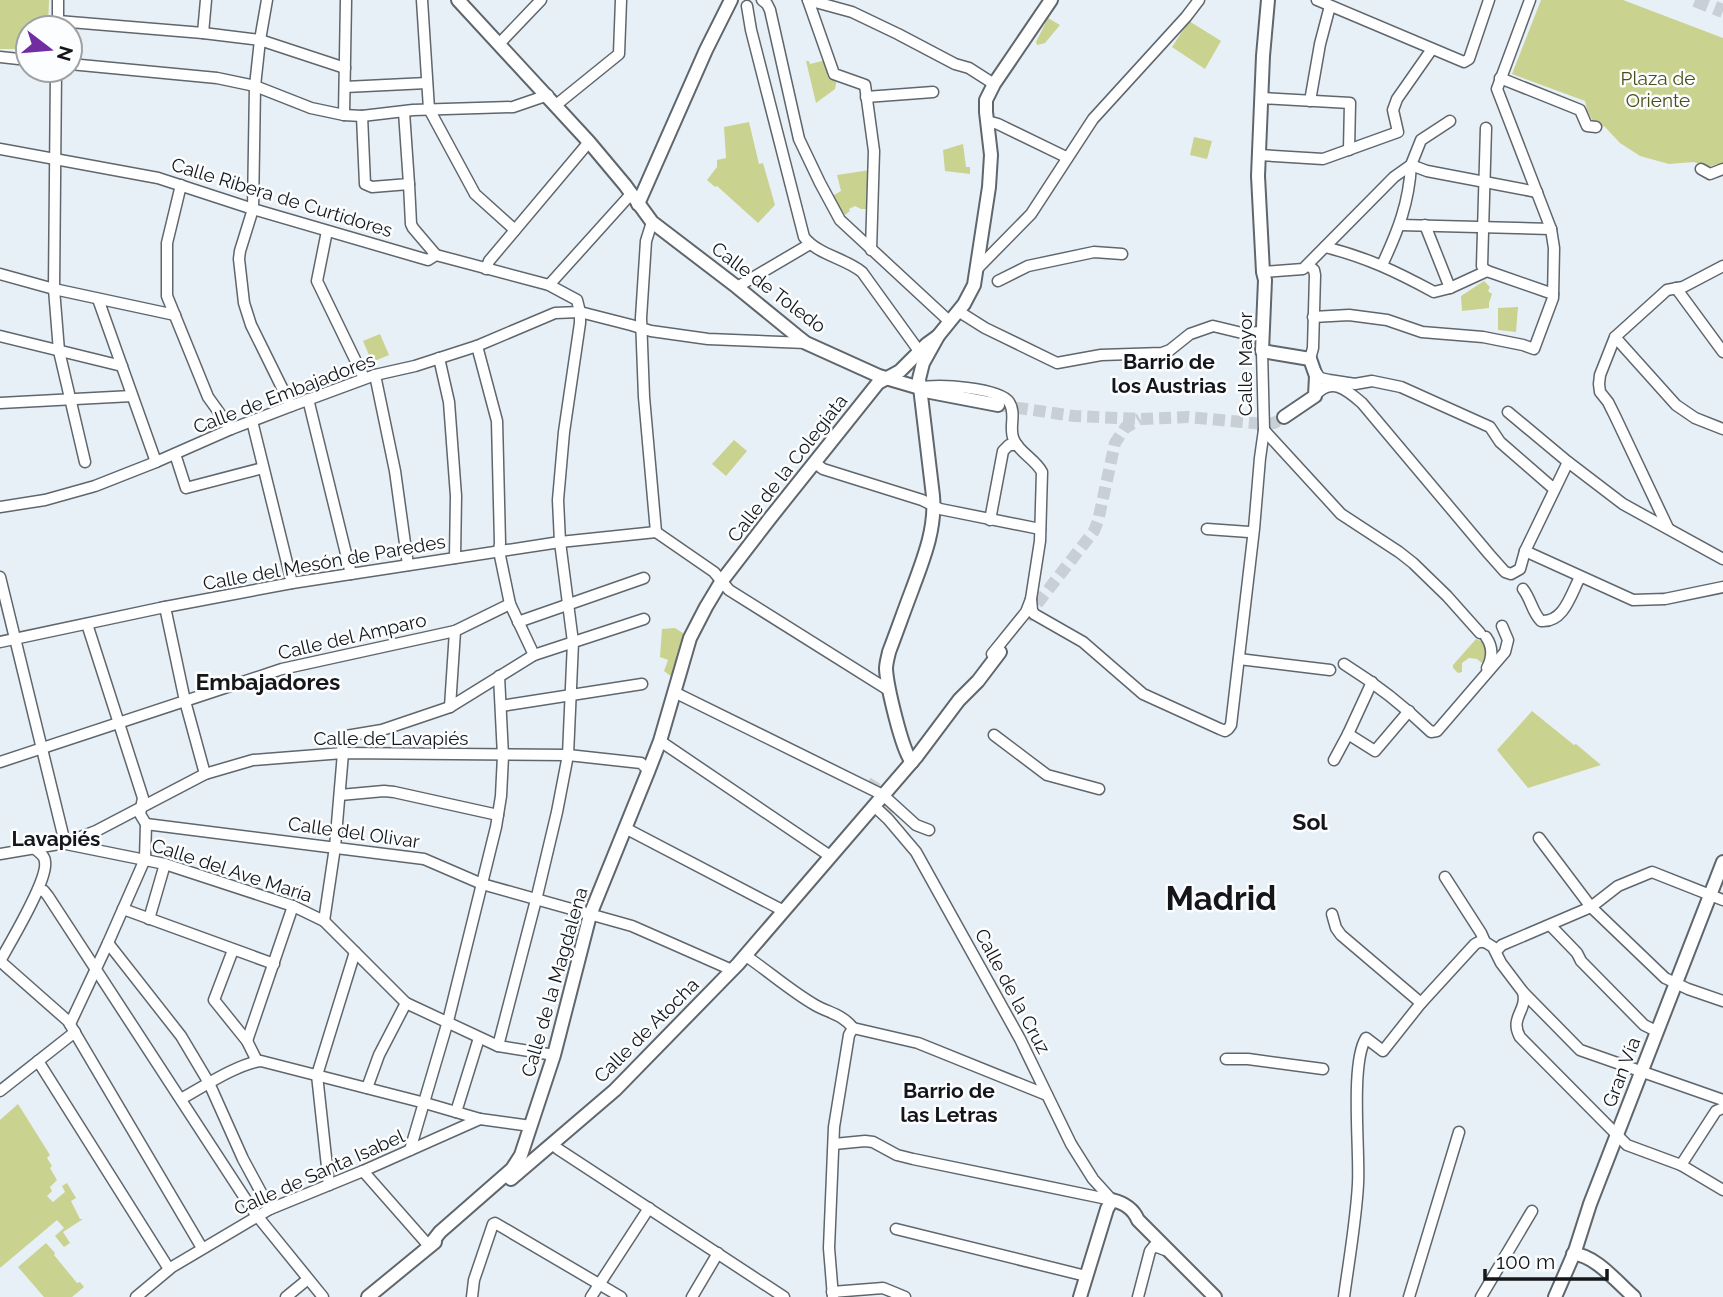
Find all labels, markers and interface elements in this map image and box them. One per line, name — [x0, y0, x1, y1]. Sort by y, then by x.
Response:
north arrow — [14, 14, 84, 84]
text: N — [53, 44, 78, 64]
park label: Plaza de Oriente — [1621, 67, 1695, 111]
street label: Calle Ribera de Curtidores — [169, 153, 395, 241]
street label: Calle de Toledo — [708, 237, 830, 337]
street label: Calle Mayor — [1234, 312, 1256, 416]
street label: Calle de Embajadores — [190, 348, 378, 438]
district label: Barrio de los Austrias — [1111, 349, 1227, 398]
street label: Calle de la Colegiata — [722, 390, 852, 546]
street label: Calle del Mesón de Paredes — [201, 530, 447, 594]
street label: Calle del Amparo — [276, 608, 428, 664]
district label: Embajadores — [196, 668, 340, 695]
street label: Calle de Lavapiés — [313, 727, 469, 749]
district label: Sol — [1292, 808, 1328, 835]
street label: Calle del Olivar — [287, 812, 422, 852]
district label: Lavapiés — [12, 826, 100, 851]
street label: Calle del Ave María — [149, 834, 315, 906]
district label: Madrid — [1165, 879, 1277, 918]
street label: Calle de la Magdalena — [516, 885, 592, 1079]
street label: Calle de la Cruz — [971, 925, 1055, 1057]
street label: Calle de Atocha — [589, 973, 703, 1087]
street label: Gran Vía — [1598, 1034, 1644, 1110]
district label: Barrio de las Letras — [900, 1078, 998, 1127]
street label: Calle de Santa Isabel — [230, 1124, 408, 1220]
scale bar — [1485, 1238, 1608, 1282]
text: 100 m — [1496, 1249, 1555, 1274]

